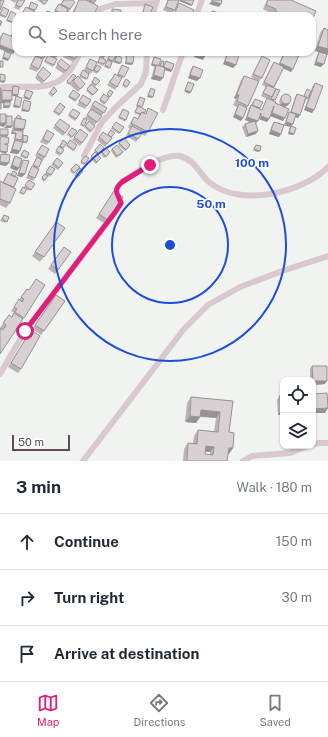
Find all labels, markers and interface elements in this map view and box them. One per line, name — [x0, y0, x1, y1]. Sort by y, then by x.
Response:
search box — [12, 12, 316, 56]
icon: search — [26, 23, 48, 45]
text: Search here — [58, 26, 142, 43]
route end — [141, 156, 159, 174]
text: 100 m — [235, 156, 269, 170]
text: 50 m — [196, 197, 226, 211]
centre of rings — [163, 238, 177, 252]
route start — [16, 322, 34, 340]
map controls — [280, 377, 316, 449]
button: locate — [280, 377, 316, 413]
button: layers — [280, 413, 316, 449]
scale bar — [12, 433, 70, 452]
text: 50 m — [18, 436, 44, 448]
text: 3 min — [16, 477, 61, 497]
text: Walk · 180 m — [237, 480, 312, 495]
icon: ahead — [16, 531, 38, 553]
text: Continue — [54, 533, 119, 550]
text: 150 m — [276, 534, 312, 549]
icon: right — [16, 587, 38, 609]
text: Turn right — [54, 589, 124, 606]
text: 30 m — [282, 590, 312, 605]
icon: arrive — [16, 643, 38, 665]
text: Arrive at destination — [54, 645, 199, 662]
tab: Map — [37, 692, 59, 728]
tab: Directions — [134, 692, 185, 728]
tab: Saved — [259, 692, 291, 728]

